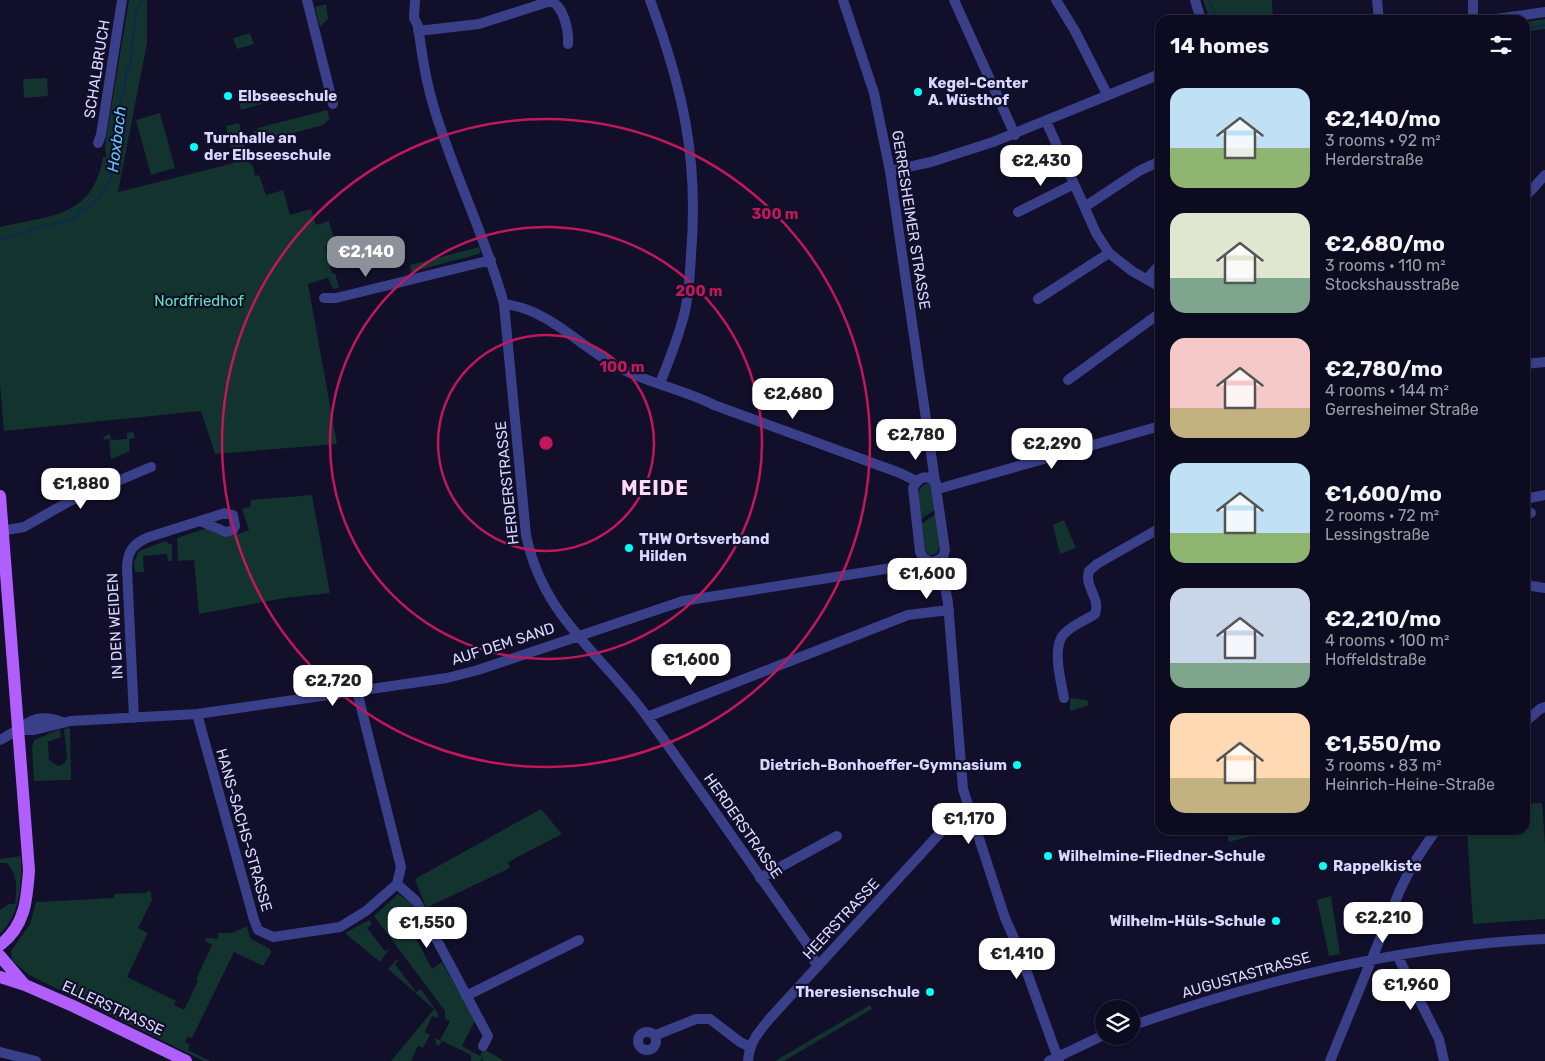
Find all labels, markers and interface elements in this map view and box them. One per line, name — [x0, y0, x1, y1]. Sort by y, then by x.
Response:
street label: SCHALBRUCH — [80, 18, 114, 120]
icon: filters — [1487, 31, 1515, 59]
text: 14 homes — [1170, 33, 1269, 58]
place label: Kegel-Center A. Wüsthof — [928, 74, 1028, 109]
marker: Kegel-Center A. Wüsthof — [912, 86, 924, 98]
place label: Elbseeschule — [238, 87, 337, 105]
marker: Elbseeschule — [222, 90, 234, 102]
water label: Hoxbach — [103, 105, 130, 173]
text: €2,140/mo — [1325, 106, 1441, 131]
icon: home — [1210, 108, 1270, 168]
place label: Turnhalle an der Elbseeschule — [204, 129, 331, 164]
street label: GERRESHEIMER STRASSE — [888, 129, 934, 311]
text: 3 rooms · 92 m² — [1325, 131, 1441, 150]
marker: Turnhalle an der Elbseeschule — [188, 141, 200, 153]
pin: €2,430 — [1000, 144, 1082, 187]
text: Herderstraße — [1325, 150, 1423, 169]
text: €2,430 — [1011, 151, 1071, 170]
text: 300 m — [751, 205, 799, 223]
text: €2,680/mo — [1325, 231, 1445, 256]
icon: home — [1210, 233, 1270, 293]
pin: €2,140 — [325, 236, 407, 278]
text: €2,140 — [338, 242, 394, 261]
text: 3 rooms · 110 m² — [1325, 256, 1446, 275]
text: Stockshausstraße — [1325, 275, 1459, 294]
text: 200 m — [675, 282, 723, 300]
park label: Nordfriedhof — [154, 292, 244, 310]
text: €2,780/mo — [1325, 356, 1443, 381]
text: 100 m — [600, 358, 644, 376]
icon: home — [1210, 358, 1270, 418]
pin: €2,680 — [752, 378, 834, 420]
text: 4 rooms · 144 m² — [1325, 381, 1449, 400]
text: €2,680 — [763, 384, 823, 403]
text: Gerresheimer Straße — [1325, 400, 1479, 419]
pin: €2,780 — [875, 418, 957, 461]
street label: HERDERSTRASSE — [492, 420, 522, 546]
text: €2,780 — [887, 425, 945, 444]
pin: €2,290 — [1011, 428, 1093, 470]
centre of rings — [537, 434, 555, 452]
text: €2,290 — [1023, 434, 1081, 453]
pin: €1,880 — [40, 468, 122, 510]
text: €1,880 — [52, 474, 110, 493]
district label: MEIDE — [621, 476, 689, 500]
text: €1,600/mo — [1325, 481, 1442, 506]
icon: home — [1210, 483, 1270, 543]
text: 2 rooms · 72 m² — [1325, 506, 1439, 525]
text: Lessingstraße — [1325, 525, 1430, 544]
place label: THW Ortsverband Hilden — [639, 530, 769, 565]
marker: THW Ortsverband Hilden — [623, 542, 635, 554]
pin: €1,600 — [886, 558, 968, 600]
text: €1,600 — [898, 564, 956, 583]
street label: IN DEN WEIDEN — [103, 572, 127, 680]
text: €2,210/mo — [1325, 606, 1441, 631]
icon: home — [1210, 608, 1270, 668]
street label: AUF DEM SAND — [449, 619, 557, 669]
text: 4 rooms · 100 m² — [1325, 631, 1449, 650]
pin: €1,600 — [650, 644, 732, 686]
text: €1,600 — [662, 650, 720, 669]
text: Hoffeldstraße — [1325, 650, 1426, 669]
pin: €2,720 — [292, 664, 374, 707]
text: €2,720 — [304, 671, 362, 690]
text: €1,550/mo — [1325, 731, 1441, 756]
icon: home — [1210, 733, 1270, 793]
street label: HANS-SACHS-STRASSE — [212, 746, 276, 914]
place label: Dietrich-Bonhoeffer-Gymnasium — [760, 756, 1007, 774]
text: 3 rooms · 83 m² — [1325, 756, 1442, 775]
marker: Dietrich-Bonhoeffer-Gymnasium — [1011, 759, 1023, 771]
street label: HERDERSTRASSE — [700, 770, 786, 882]
text: Heinrich-Heine-Straße — [1325, 775, 1495, 794]
pin: €1,170 — [928, 802, 1010, 845]
text: €1,170 — [943, 809, 995, 828]
place label: Wilhelmine-Fliedner-Schule — [1058, 847, 1265, 865]
marker: Wilhelmine-Fliedner-Schule — [1042, 850, 1054, 862]
place label: Rappelkiste — [1333, 857, 1422, 875]
marker: Rappelkiste — [1317, 860, 1329, 872]
street label: HEERSTRASSE — [799, 875, 883, 963]
pin: €2,210 — [1342, 902, 1424, 944]
pin: €1,550 — [386, 906, 468, 949]
text: €2,210 — [1355, 908, 1411, 927]
place label: Wilhelm-Hüls-Schule — [1109, 912, 1266, 930]
text: €1,550 — [399, 913, 455, 932]
marker: Wilhelm-Hüls-Schule — [1270, 915, 1282, 927]
pin: €1,410 — [976, 938, 1058, 980]
text: €1,410 — [990, 944, 1044, 963]
street label: AUGUSTASTRASSE — [1180, 948, 1312, 1002]
pin: €1,960 — [1370, 968, 1452, 1011]
text: €1,960 — [1383, 975, 1439, 994]
street label: ELLERSTRASSE — [59, 977, 167, 1039]
place label: Theresienschule — [796, 983, 920, 1001]
marker: Theresienschule — [924, 986, 936, 998]
map controls — [1095, 1000, 1140, 1045]
button: layers — [1095, 1000, 1140, 1045]

